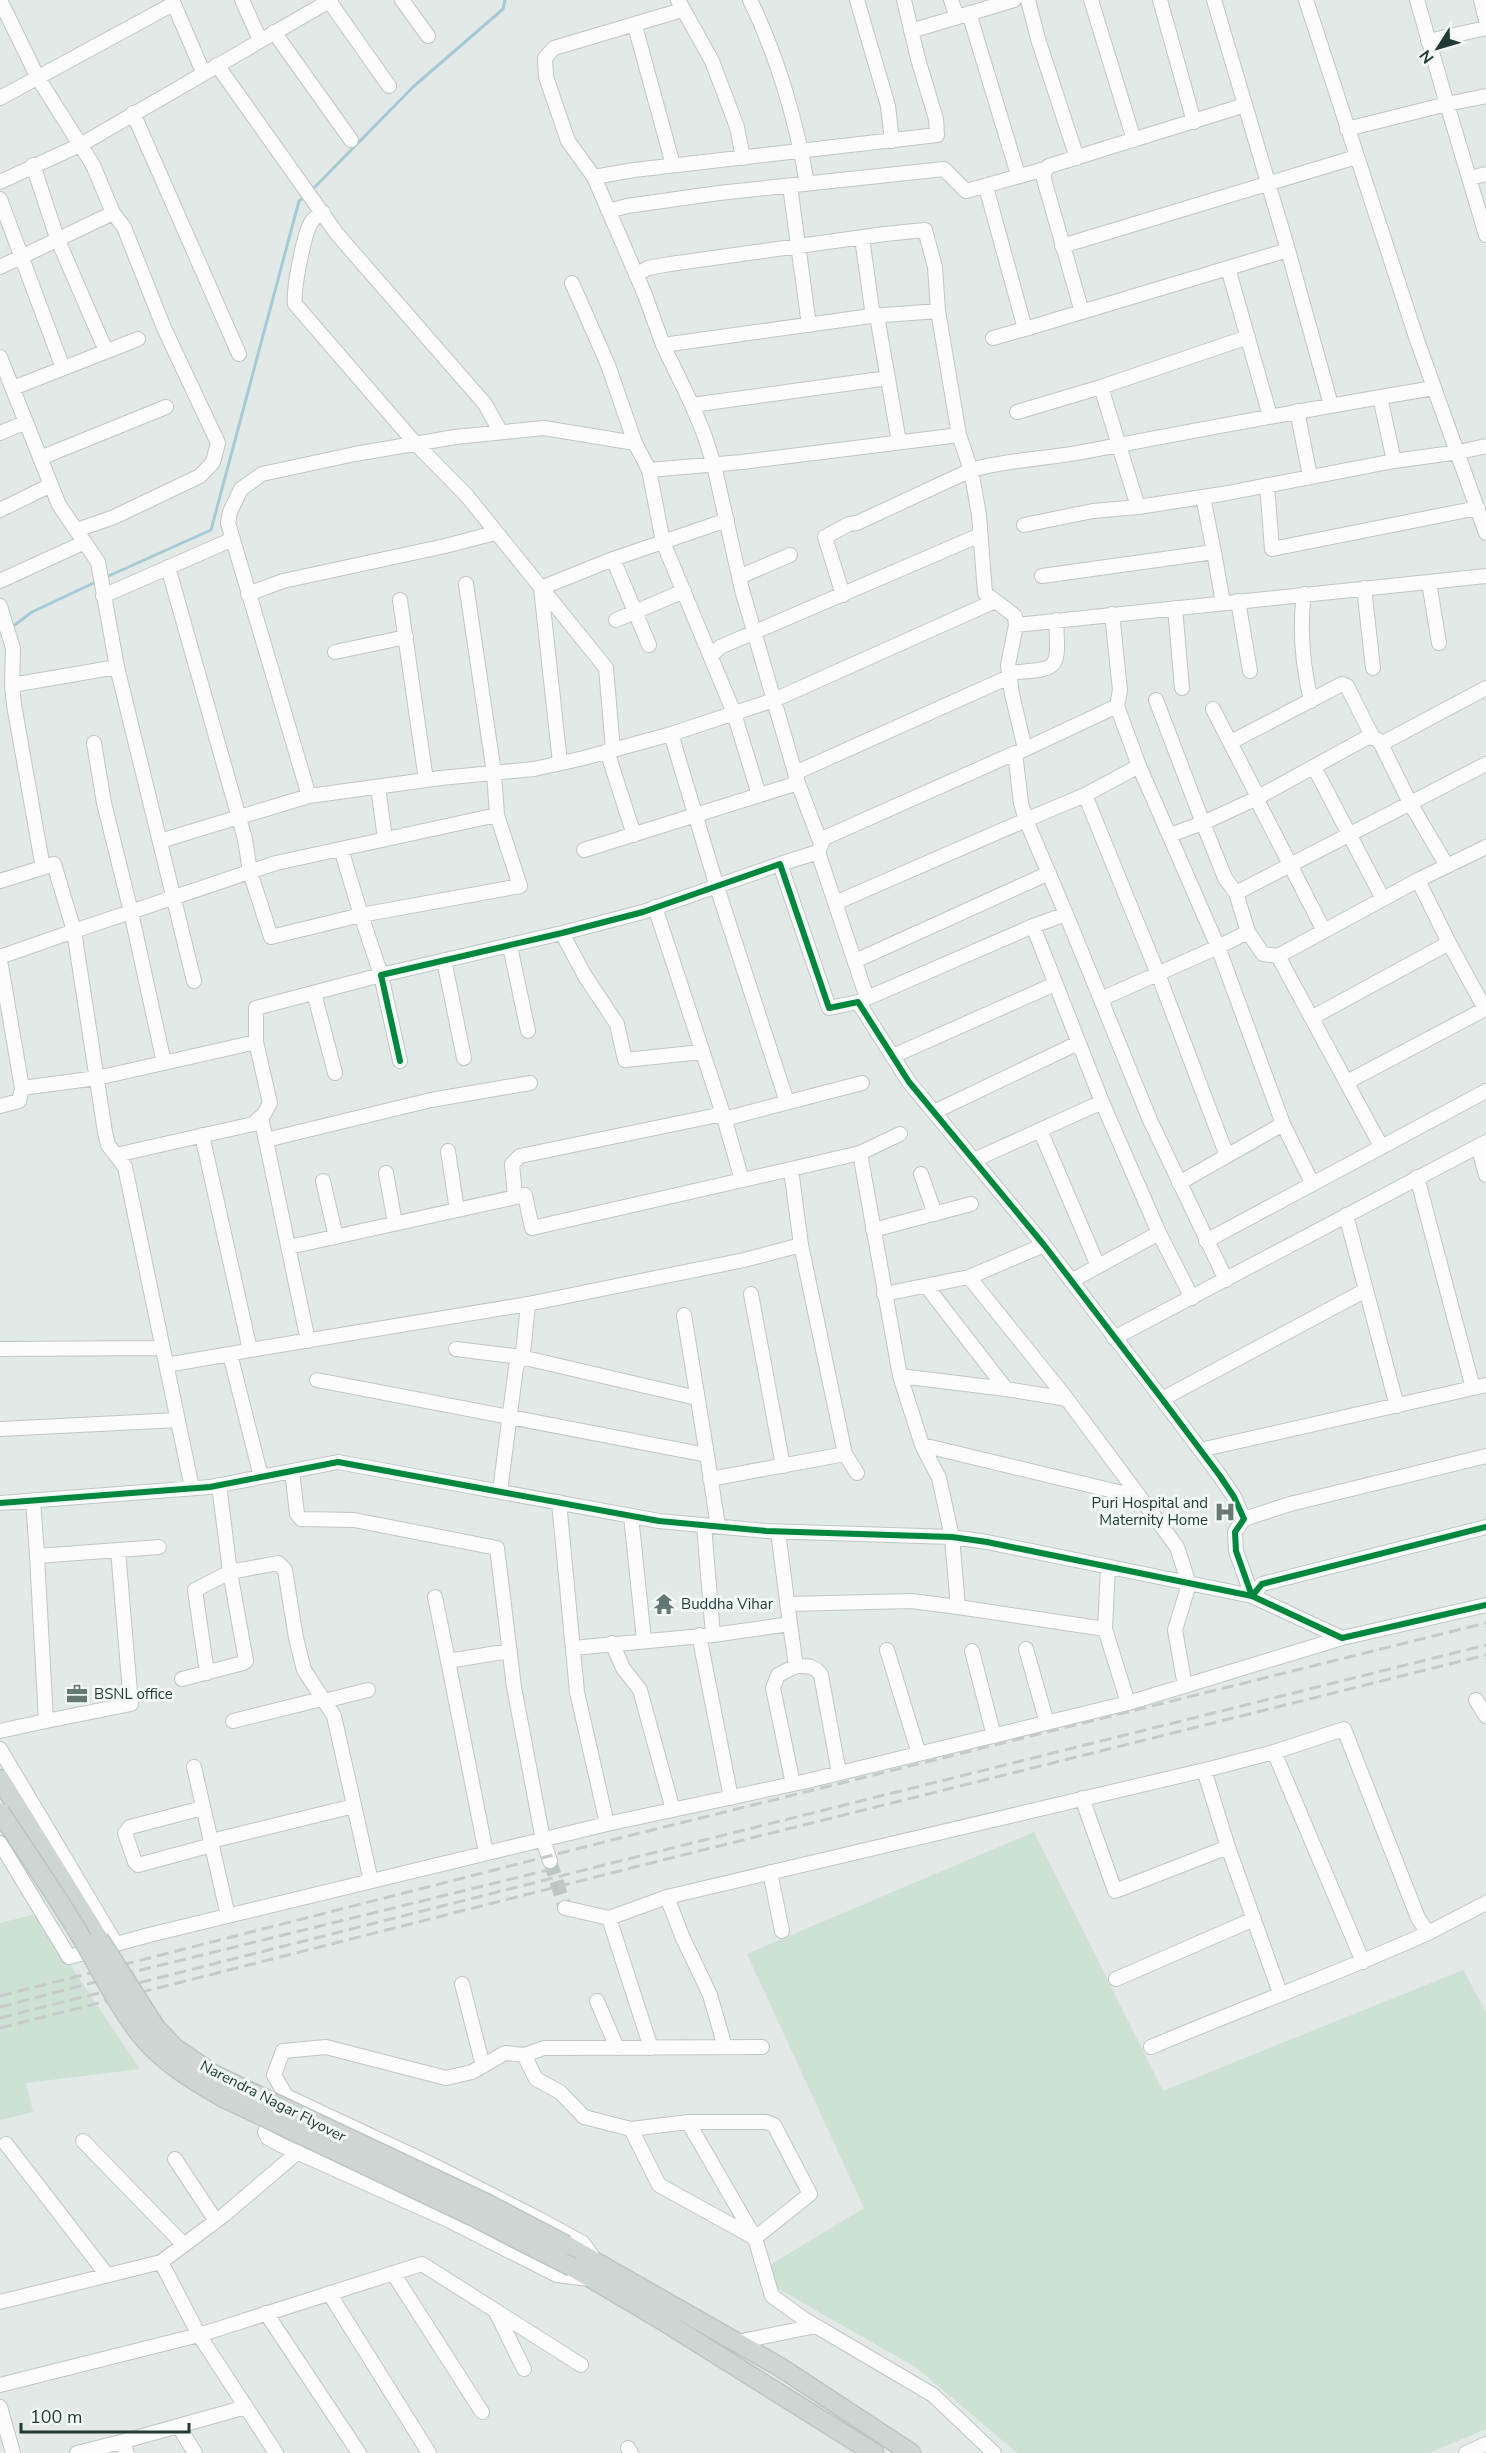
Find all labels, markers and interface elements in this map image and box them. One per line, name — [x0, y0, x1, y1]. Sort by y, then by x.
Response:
north arrow — [1408, 18, 1468, 78]
text: N — [1414, 45, 1439, 68]
place label: Puri Hospital and Maternity Home — [1092, 1493, 1208, 1530]
hospital icon: Puri Hospital and Maternity Home — [1213, 1500, 1237, 1524]
temple icon: Buddha Vihar — [652, 1592, 676, 1616]
place label: Buddha Vihar — [681, 1594, 774, 1614]
office icon: BSNL office — [65, 1682, 89, 1706]
place label: BSNL office — [94, 1684, 173, 1704]
street label: Narendra Nagar Flyover — [197, 2056, 350, 2147]
scale bar — [21, 2396, 189, 2434]
text: 100 m — [30, 2405, 82, 2429]

